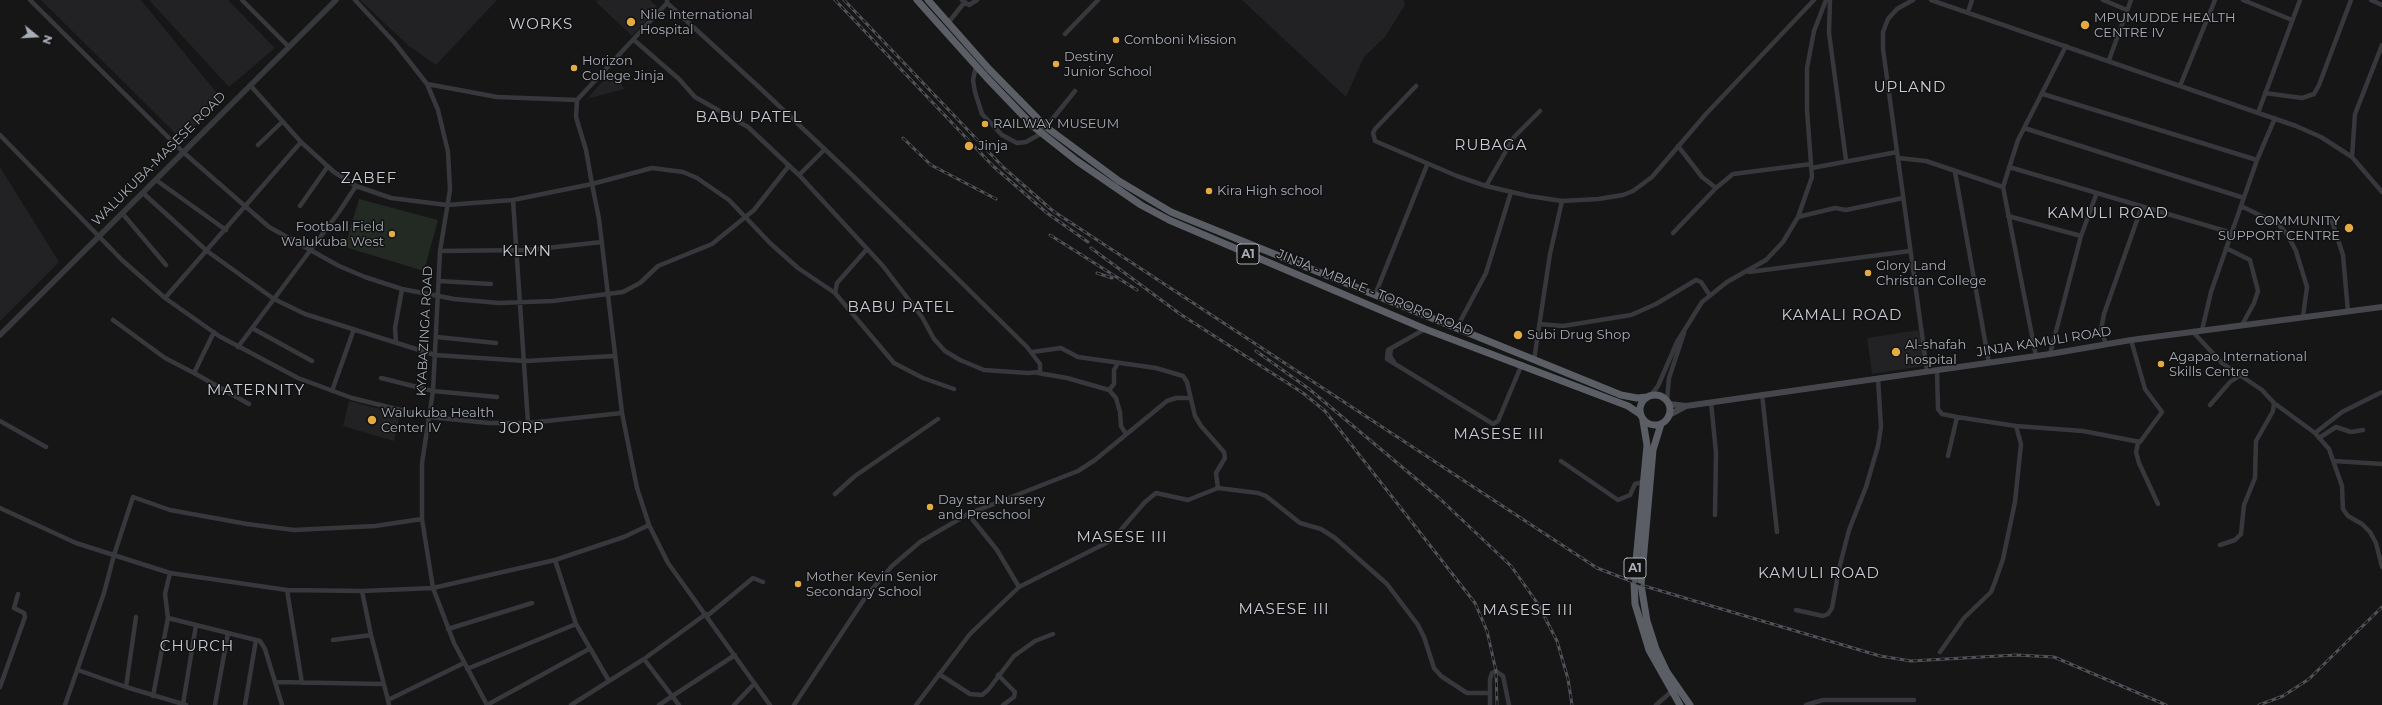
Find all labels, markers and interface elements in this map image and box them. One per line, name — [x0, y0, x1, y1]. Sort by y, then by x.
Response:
place label: Nile International Hospital — [640, 7, 753, 38]
place label: MPUMUDDE HEALTH CENTRE IV — [2094, 10, 2236, 41]
north arrow — [16, 16, 56, 56]
district label: WORKS — [509, 16, 573, 34]
marker: Nile International Hospital — [625, 16, 637, 28]
marker: MPUMUDDE HEALTH CENTRE IV — [2079, 19, 2091, 31]
place label: Comboni Mission — [1124, 32, 1237, 48]
text: N — [39, 33, 55, 46]
marker: Comboni Mission — [1111, 35, 1121, 45]
place label: Destiny Junior School — [1064, 49, 1152, 80]
place label: Horizon College Jinja — [582, 53, 664, 84]
marker: Destiny Junior School — [1051, 59, 1061, 69]
marker: Horizon College Jinja — [569, 63, 579, 73]
district label: UPLAND — [1874, 79, 1946, 97]
street label: WALUKUBA-MASESE ROAD — [89, 89, 229, 229]
district label: BABU PATEL — [696, 109, 802, 127]
place label: RAILWAY MUSEUM — [993, 116, 1119, 132]
marker: RAILWAY MUSEUM — [980, 119, 990, 129]
district label: RUBAGA — [1455, 137, 1527, 155]
place label: Jinja — [978, 138, 1008, 154]
marker: Jinja — [963, 140, 975, 152]
district label: ZABEF — [341, 170, 397, 188]
place label: Kira High school — [1217, 183, 1323, 199]
marker: Kira High school — [1204, 186, 1214, 196]
district label: KAMULI ROAD — [2047, 205, 2169, 223]
place label: COMMUNITY SUPPORT CENTRE — [2218, 213, 2340, 244]
place label: Football Field Walukuba West — [281, 219, 384, 250]
marker: COMMUNITY SUPPORT CENTRE — [2343, 222, 2355, 234]
marker: Football Field Walukuba West — [387, 229, 397, 239]
district label: KLMN — [502, 243, 552, 261]
road number: A1 — [1237, 244, 1259, 264]
street label: JINJA - MBALE - TORORO ROAD — [1274, 246, 1476, 340]
place label: Glory Land Christian College — [1876, 258, 1986, 289]
street label: KYABAZINGA ROAD — [414, 265, 436, 397]
marker: Glory Land Christian College — [1863, 268, 1873, 278]
district label: BABU PATEL — [848, 299, 954, 317]
district label: KAMALI ROAD — [1782, 307, 1902, 325]
street label: JINJA KAMULI ROAD — [1976, 324, 2112, 360]
place label: Subi Drug Shop — [1527, 327, 1630, 343]
marker: Subi Drug Shop — [1512, 329, 1524, 341]
place label: Al-shafah hospital — [1905, 337, 1966, 368]
marker: Al-shafah hospital — [1890, 346, 1902, 358]
place label: Agapao International Skills Centre — [2169, 349, 2307, 380]
marker: Agapao International Skills Centre — [2156, 359, 2166, 369]
district label: MATERNITY — [207, 382, 305, 400]
place label: Walukuba Health Center IV — [381, 405, 494, 436]
marker: Walukuba Health Center IV — [366, 414, 378, 426]
district label: JORP — [499, 420, 545, 438]
district label: MASESE III — [1453, 426, 1545, 444]
place label: Day star Nursery and Preschool — [938, 492, 1045, 523]
marker: Day star Nursery and Preschool — [925, 502, 935, 512]
district label: MASESE III — [1076, 529, 1168, 547]
road number: A1 — [1624, 558, 1646, 578]
district label: KAMULI ROAD — [1758, 565, 1880, 583]
place label: Mother Kevin Senior Secondary School — [806, 569, 938, 600]
marker: Mother Kevin Senior Secondary School — [793, 579, 803, 589]
district label: MASESE III — [1238, 601, 1330, 619]
district label: MASESE III — [1482, 602, 1574, 620]
district label: CHURCH — [160, 638, 234, 656]

